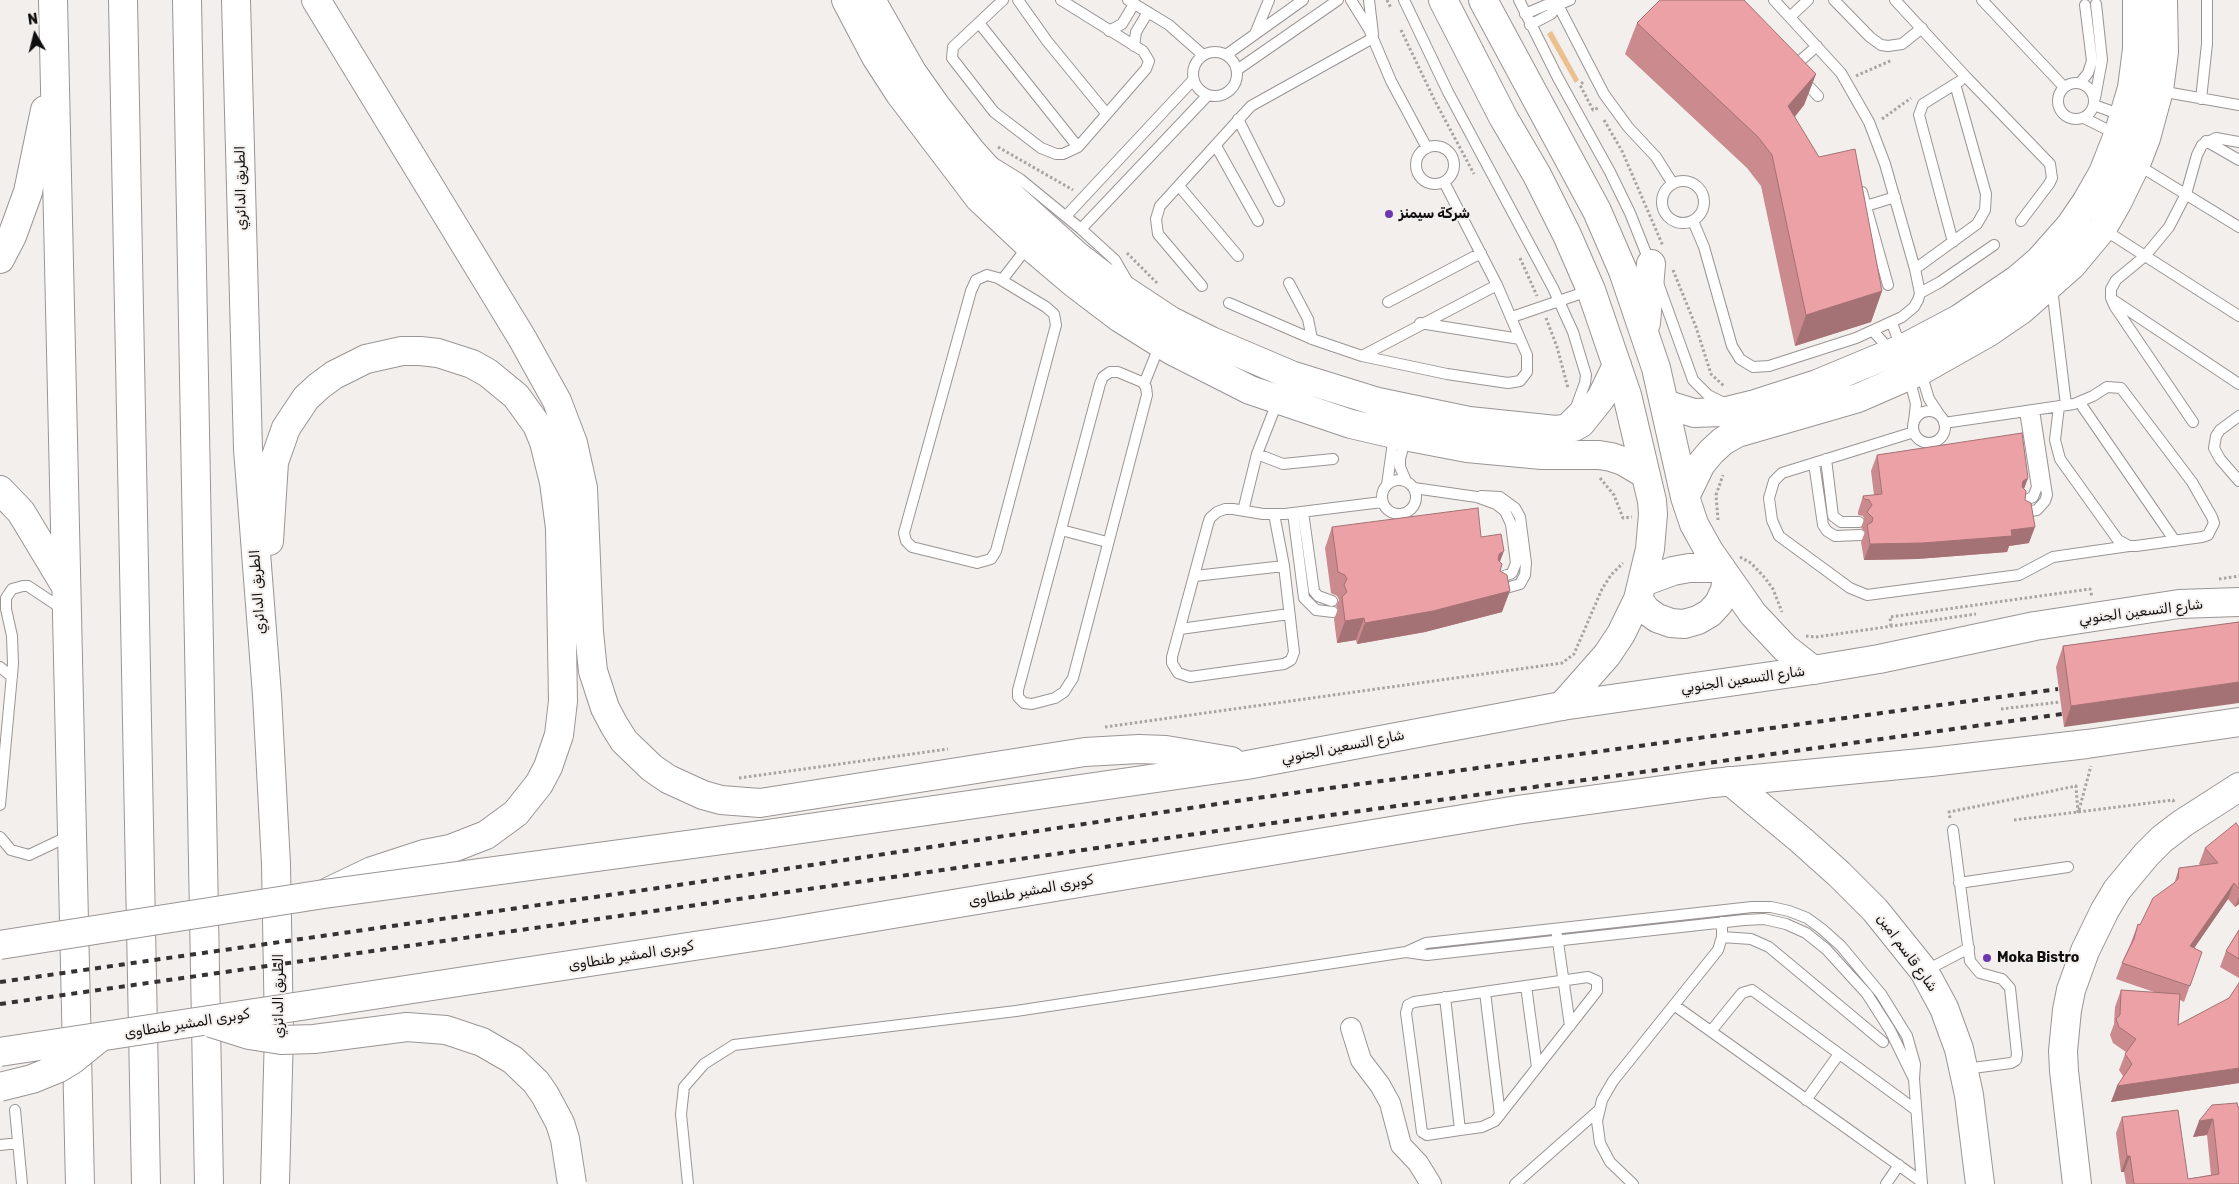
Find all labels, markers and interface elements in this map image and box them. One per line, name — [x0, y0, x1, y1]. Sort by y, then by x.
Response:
north arrow — [10, 10, 60, 60]
text: N — [27, 11, 39, 29]
street label: الطريق الدائري — [232, 146, 250, 230]
place label: شركة سيمنز — [1399, 206, 1470, 222]
marker: شركة سيمنز — [1383, 208, 1395, 220]
street label: الطريق الدائري — [247, 549, 269, 635]
street label: شارع التسعين الجنوبي — [2078, 596, 2204, 628]
street label: شارع التسعين الجنوبي — [1680, 663, 1806, 697]
street label: شارع التسعين الجنوبي — [1280, 727, 1406, 767]
street label: كوبرى المشير طنطاوى — [967, 872, 1095, 910]
street label: شارع قاسم امين — [1873, 911, 1941, 995]
street label: كوبرى المشير طنطاوى — [567, 938, 695, 974]
place label: Moka Bistro — [1997, 950, 2079, 966]
marker: Moka Bistro — [1981, 952, 1993, 964]
street label: الطريق الدائري — [271, 954, 287, 1038]
street label: كوبرى المشير طنطاوى — [123, 1006, 251, 1042]

